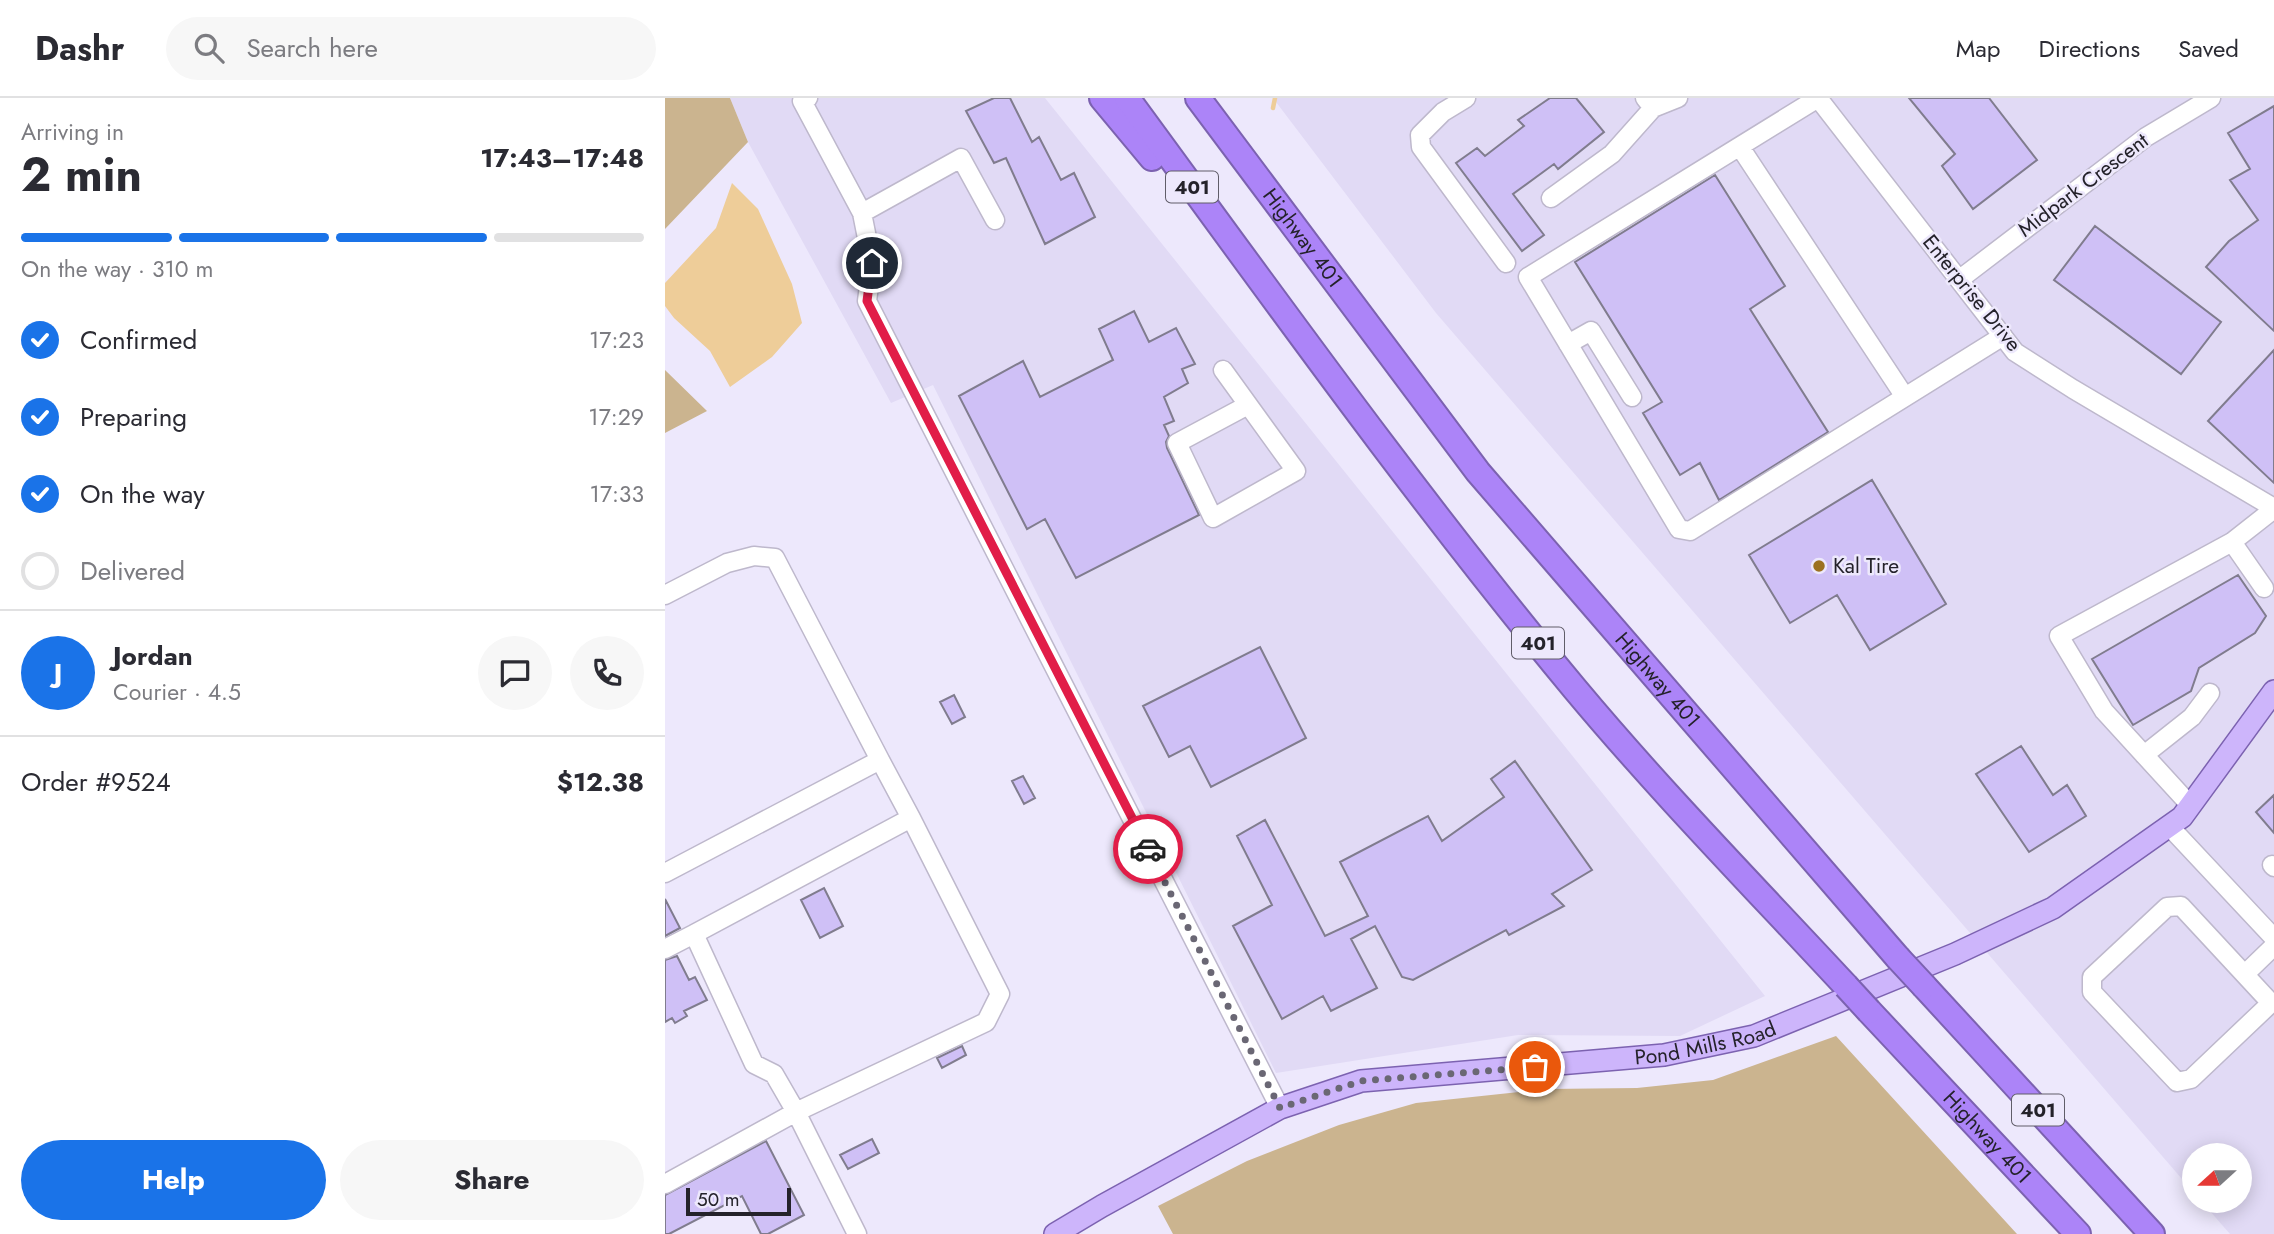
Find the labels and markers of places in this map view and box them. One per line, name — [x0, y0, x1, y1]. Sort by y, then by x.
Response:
pin — [842, 233, 902, 293]
place label: Kal Tire — [1833, 551, 1899, 581]
marker: Kal Tire — [1811, 558, 1827, 574]
pin — [1505, 1037, 1565, 1097]

